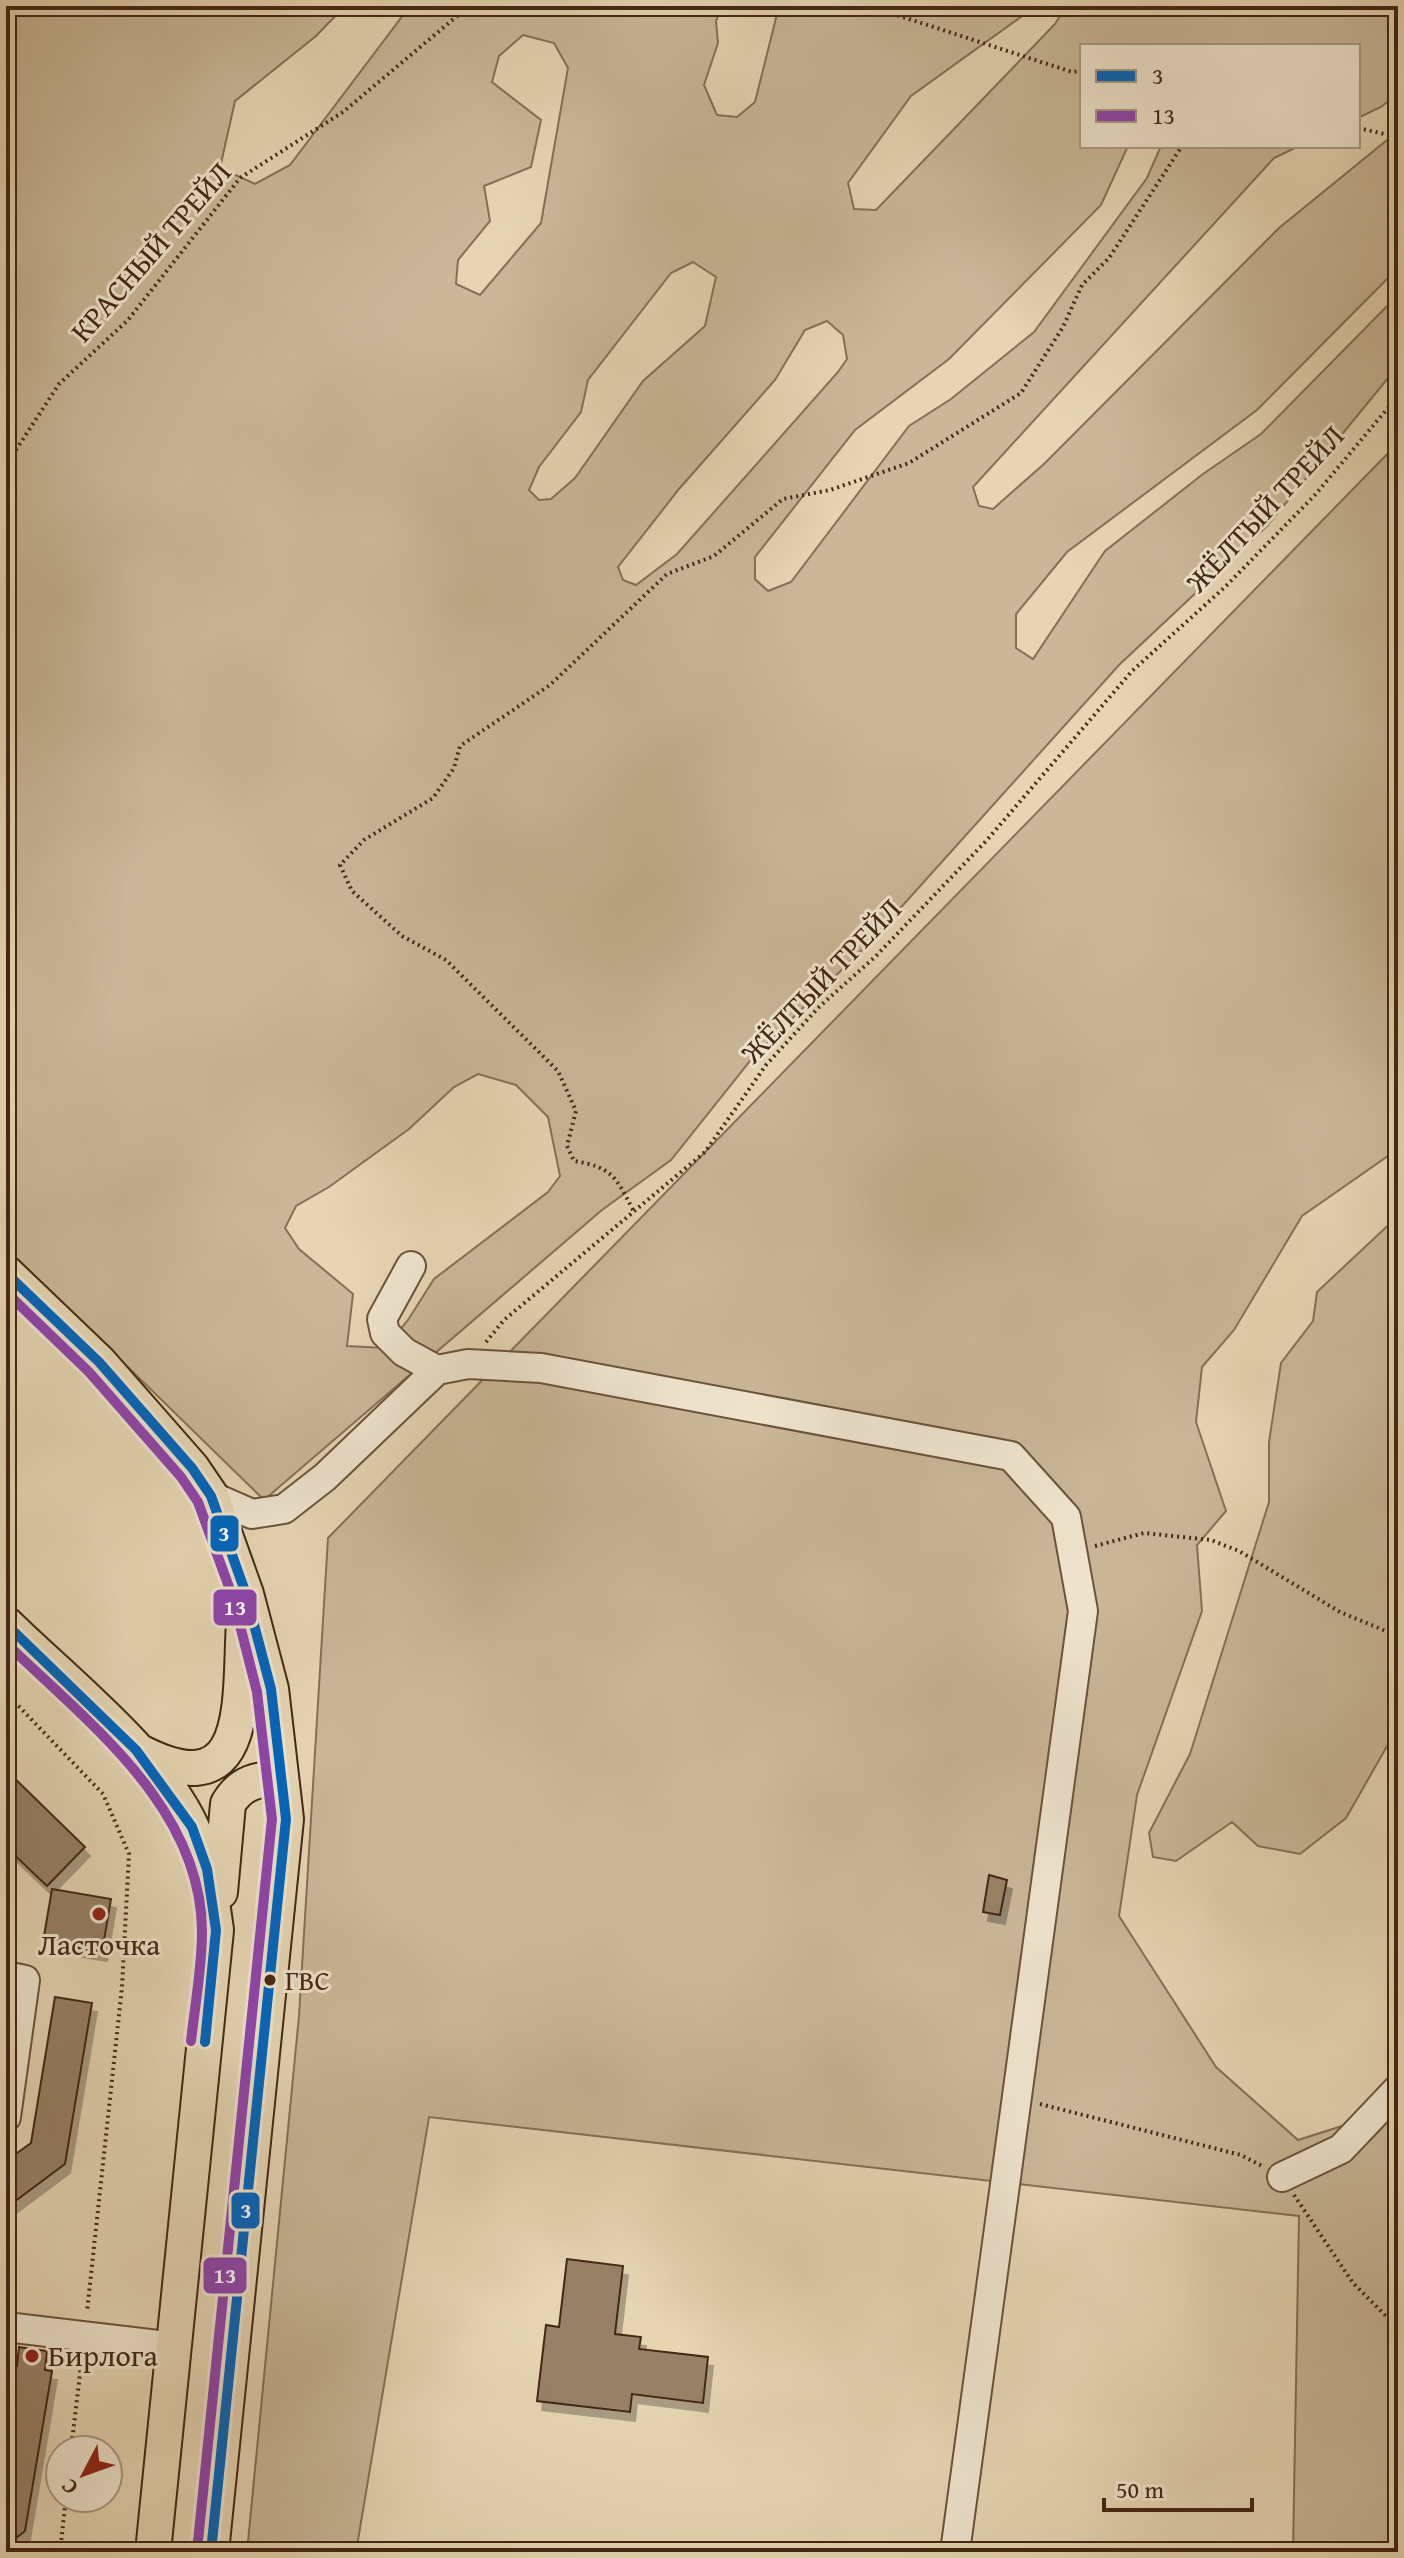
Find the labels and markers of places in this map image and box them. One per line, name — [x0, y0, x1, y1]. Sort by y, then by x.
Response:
marker: Ласточка — [90, 1905, 108, 1923]
place label: Ласточка — [38, 1922, 161, 1966]
place label: ГВС — [285, 1959, 330, 2000]
marker: ГВС — [262, 1972, 278, 1988]
place label: Бирлога — [48, 2333, 159, 2377]
marker: Бирлога — [23, 2347, 41, 2365]

